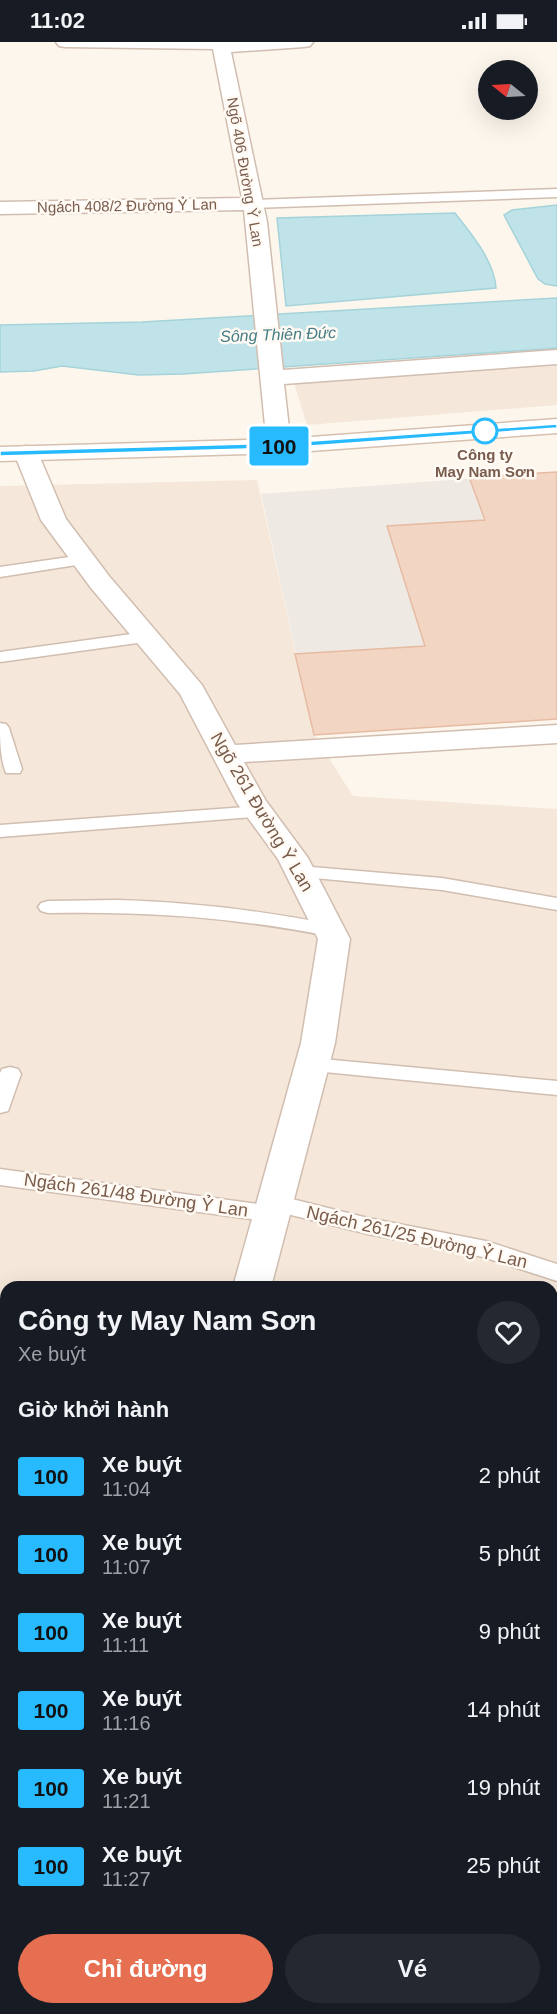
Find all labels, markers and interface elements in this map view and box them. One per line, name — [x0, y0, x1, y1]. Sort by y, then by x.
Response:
text: 11:02 — [30, 8, 85, 33]
north arrow — [478, 60, 538, 120]
map controls — [478, 60, 538, 120]
street label: Ngõ 406 Đường Ỷ Lan — [224, 96, 267, 248]
street label: Ngách 408/2 Đường Ỷ Lan — [37, 195, 217, 216]
water label: Sông Thiên Đức — [220, 324, 336, 345]
marker: Công ty May Nam Sơn — [472, 418, 498, 444]
line badge: 100 — [244, 426, 314, 466]
text: 100 — [261, 435, 297, 458]
place label: Công ty May Nam Sơn — [435, 446, 535, 480]
street label: Ngõ 261 Đường Ỷ Lan — [207, 728, 318, 895]
street label: Ngách 261/48 Đường Ỷ Lan — [23, 1168, 249, 1221]
street label: Ngách 261/25 Đường Ỷ Lan — [305, 1201, 530, 1272]
button: heart — [477, 1301, 540, 1364]
text: Công ty May Nam Sơn — [18, 1305, 316, 1336]
text: Xe buýt — [18, 1343, 86, 1365]
text: Giờ khởi hành — [18, 1397, 169, 1422]
text: Xe buýt — [102, 1452, 181, 1477]
text: 2 phút — [479, 1463, 540, 1488]
text: 100 — [33, 1465, 69, 1488]
text: 11:04 — [102, 1478, 151, 1500]
text: Xe buýt — [102, 1530, 181, 1555]
text: 5 phút — [479, 1541, 540, 1566]
text: 100 — [33, 1543, 69, 1566]
text: 11:07 — [102, 1556, 151, 1578]
text: Xe buýt — [102, 1608, 181, 1633]
text: 9 phút — [479, 1619, 540, 1644]
text: 100 — [33, 1621, 69, 1644]
text: 11:11 — [102, 1634, 149, 1656]
text: Xe buýt — [102, 1686, 181, 1711]
text: 14 phút — [467, 1697, 540, 1722]
text: 100 — [33, 1699, 69, 1722]
text: 11:16 — [102, 1712, 151, 1734]
text: Xe buýt — [102, 1764, 181, 1789]
text: 19 phút — [467, 1775, 540, 1800]
text: 100 — [33, 1777, 69, 1800]
text: 11:21 — [102, 1790, 151, 1812]
text: Xe buýt — [102, 1842, 181, 1867]
text: 25 phút — [467, 1853, 540, 1878]
text: 100 — [33, 1855, 69, 1878]
text: 11:27 — [102, 1868, 151, 1890]
button: Chỉ đường — [18, 1934, 273, 2003]
button: Vé — [285, 1934, 540, 2003]

